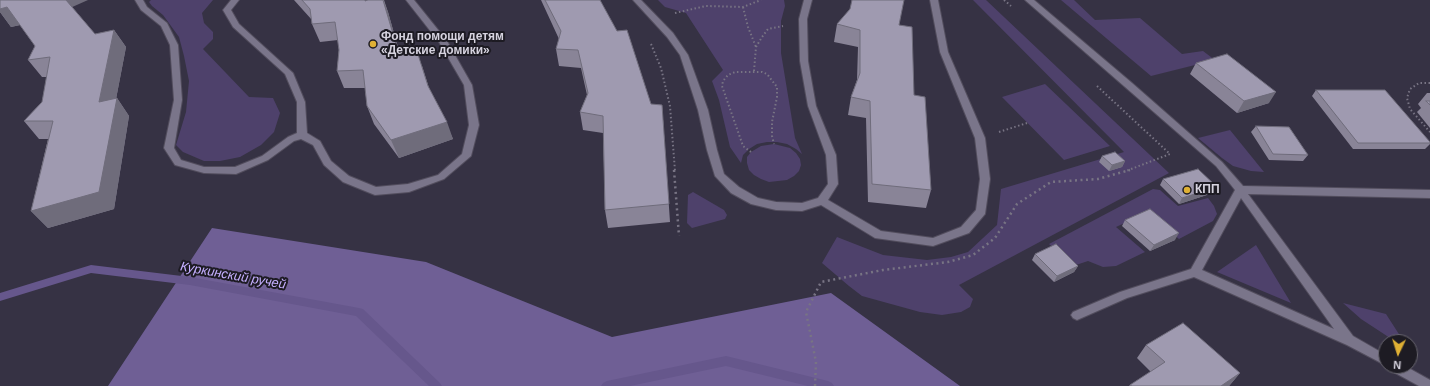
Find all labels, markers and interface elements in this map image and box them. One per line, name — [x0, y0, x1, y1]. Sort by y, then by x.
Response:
place label: Фонд помощи детям «Детские домики» — [381, 30, 504, 58]
marker: Фонд помощи детям «Детские домики» — [368, 39, 378, 49]
place label: КПП — [1195, 183, 1220, 197]
marker: КПП — [1182, 185, 1192, 195]
water label: Куркинский ручей — [179, 259, 287, 293]
north arrow — [1378, 334, 1418, 374]
text: N — [1393, 359, 1402, 371]

